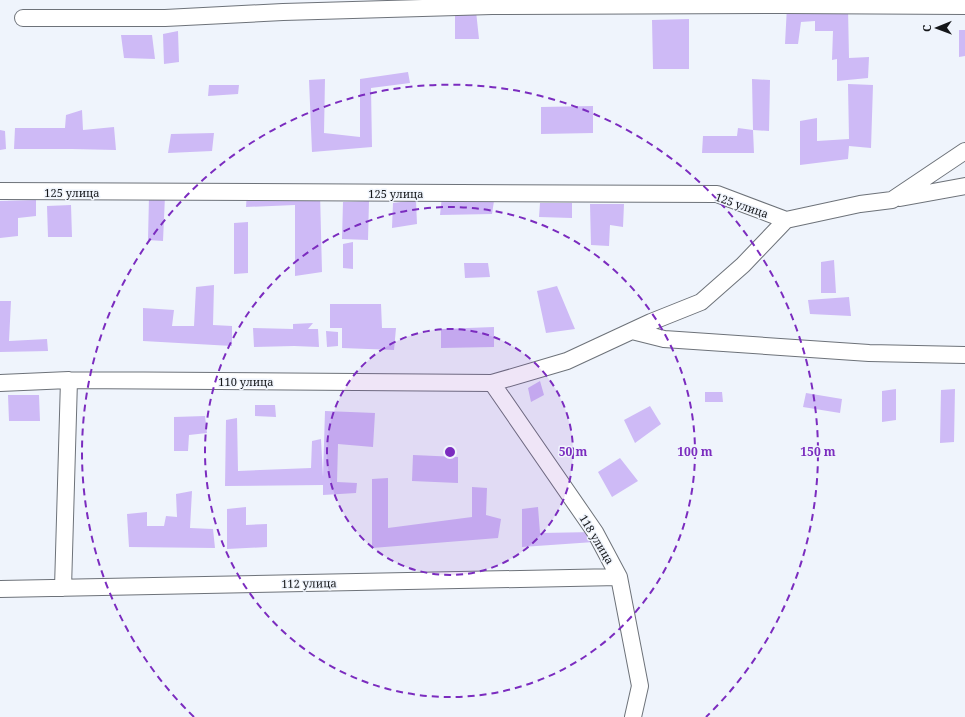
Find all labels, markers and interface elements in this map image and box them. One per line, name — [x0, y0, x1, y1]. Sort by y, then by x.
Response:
north arrow — [917, 8, 957, 48]
text: С — [919, 24, 934, 32]
street label: 125 улица — [44, 185, 100, 200]
street label: 125 улица — [368, 186, 424, 201]
street label: 125 улица — [713, 189, 771, 221]
street label: 110 улица — [218, 374, 274, 389]
text: 50 m — [559, 443, 587, 460]
text: 100 m — [677, 443, 713, 460]
text: 150 m — [800, 443, 836, 460]
centre of rings — [443, 445, 457, 459]
street label: 118 улица — [576, 511, 618, 567]
street label: 112 улица — [281, 575, 337, 591]

